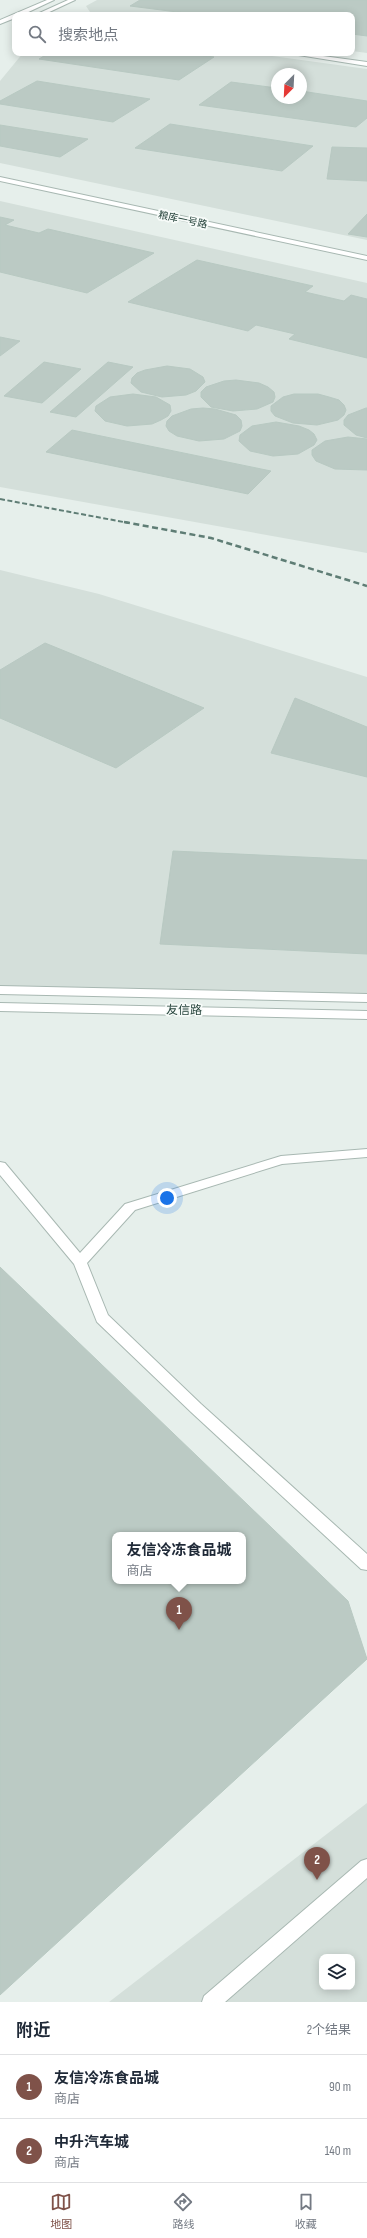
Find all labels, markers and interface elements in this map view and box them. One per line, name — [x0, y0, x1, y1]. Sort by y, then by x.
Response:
search box — [12, 12, 355, 56]
icon: search — [26, 23, 48, 45]
text: 搜索地点 — [58, 26, 118, 45]
north arrow — [271, 68, 307, 104]
street label: 粮库一号路 — [157, 209, 208, 231]
street label: 友信路 — [166, 1003, 202, 1018]
your location — [157, 1188, 177, 1208]
popup — [112, 1532, 246, 1584]
text: 友信冷冻食品城 — [126, 1541, 232, 1560]
text: 商店 — [126, 1563, 153, 1579]
pin: 1 — [166, 1597, 192, 1630]
pin: 2 — [304, 1847, 330, 1880]
map controls — [319, 1954, 355, 1990]
button: layers — [319, 1954, 355, 1990]
text: 附近 — [16, 2021, 50, 2041]
text: 2个结果 — [307, 2022, 351, 2038]
text: 友信冷冻食品城 — [54, 2069, 159, 2088]
text: 1 — [26, 2079, 32, 2095]
text: 90 m — [329, 2079, 351, 2095]
text: 商店 — [54, 2091, 80, 2107]
text: 中升汽车城 — [54, 2133, 129, 2152]
text: 2 — [26, 2143, 32, 2159]
text: 140 m — [325, 2143, 351, 2159]
text: 商店 — [54, 2155, 80, 2171]
tab: 地图 — [50, 2191, 72, 2231]
tab: 路线 — [172, 2191, 194, 2231]
tab: 收藏 — [295, 2191, 317, 2231]

